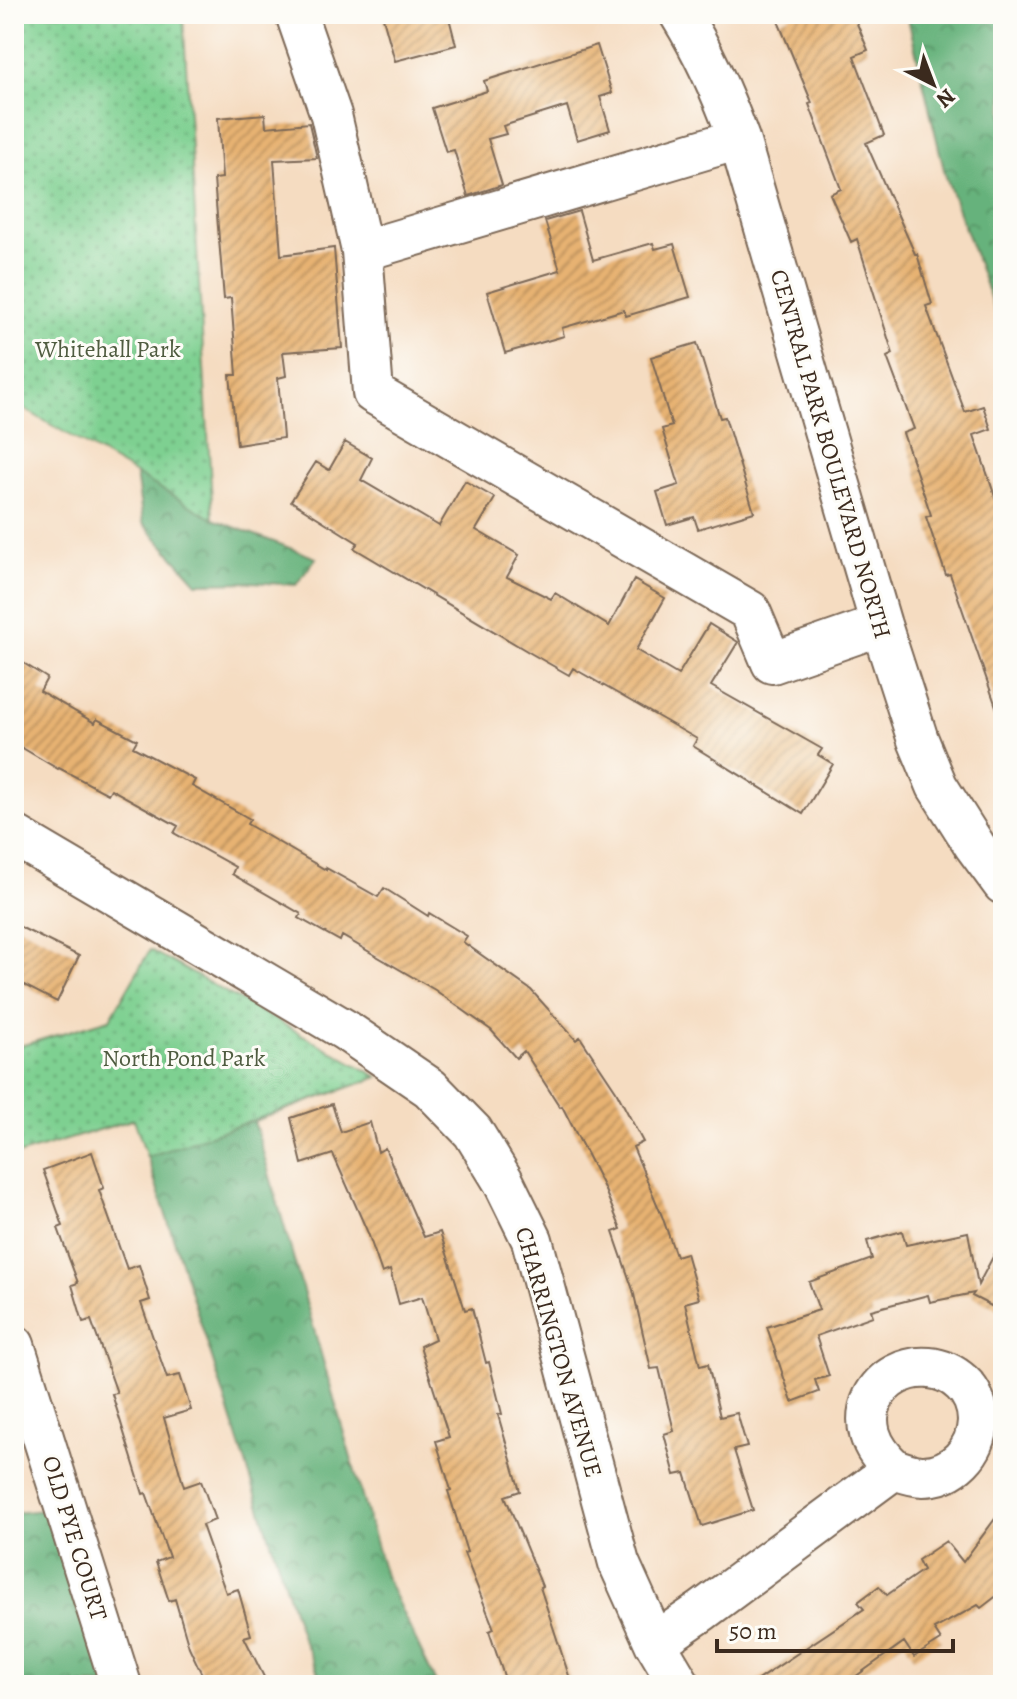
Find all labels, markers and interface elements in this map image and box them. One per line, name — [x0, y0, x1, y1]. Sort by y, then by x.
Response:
north arrow — [893, 44, 973, 124]
text: N — [930, 82, 962, 115]
street label: CENTRAL PARK BOULEVARD NORTH — [763, 266, 899, 642]
park label: Whitehall Park — [34, 333, 181, 365]
park label: North Pond Park — [102, 1042, 266, 1074]
street label: CHARRINGTON AVENUE — [508, 1223, 610, 1481]
street label: OLD PYE COURT — [35, 1452, 115, 1624]
scale bar — [717, 1603, 953, 1653]
text: 50 m — [729, 1615, 777, 1647]

